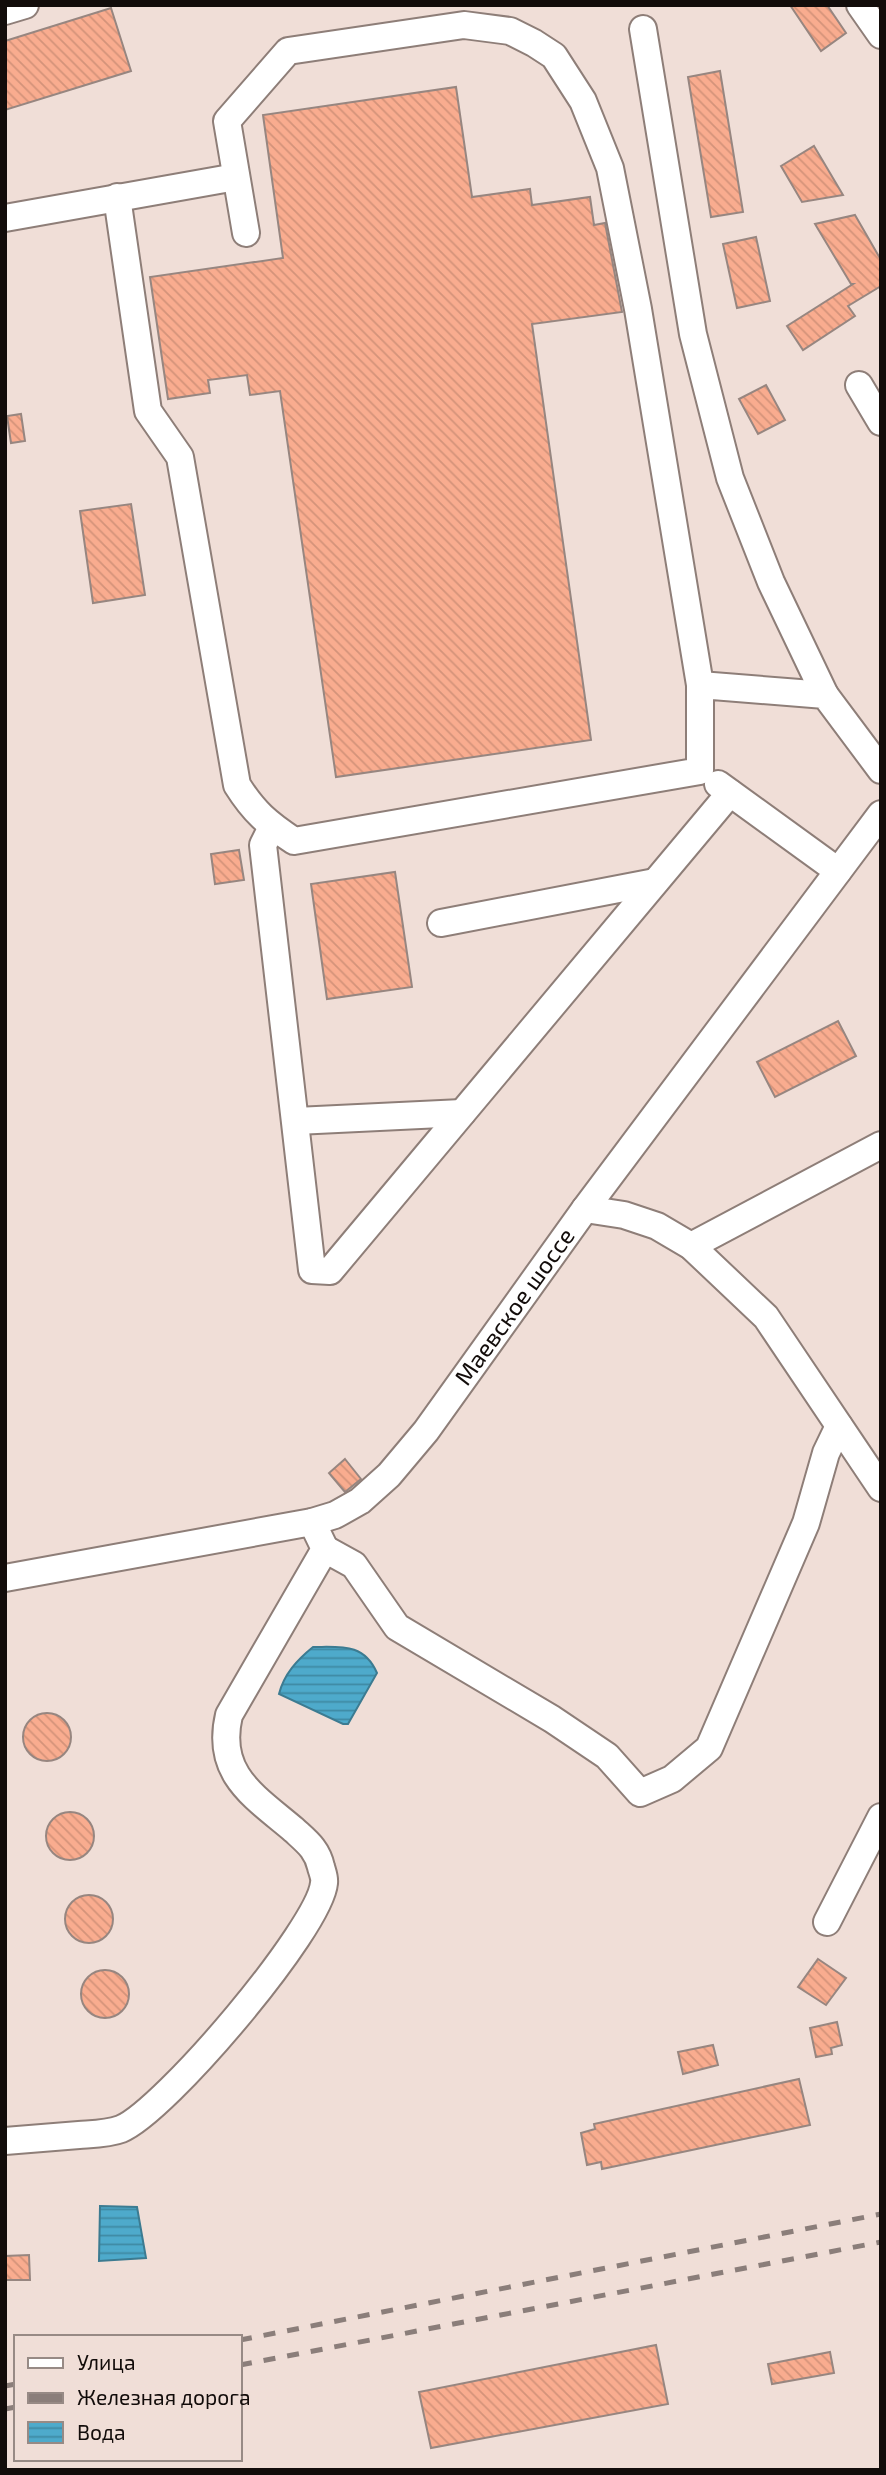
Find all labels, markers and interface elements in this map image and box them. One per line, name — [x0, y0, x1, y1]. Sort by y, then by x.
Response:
street label: Маевское шоссе — [448, 1222, 580, 1390]
legend — [14, 2335, 242, 2461]
text: Улица — [77, 2349, 136, 2374]
text: Железная дорога — [77, 2384, 250, 2409]
text: Вода — [77, 2419, 126, 2444]

